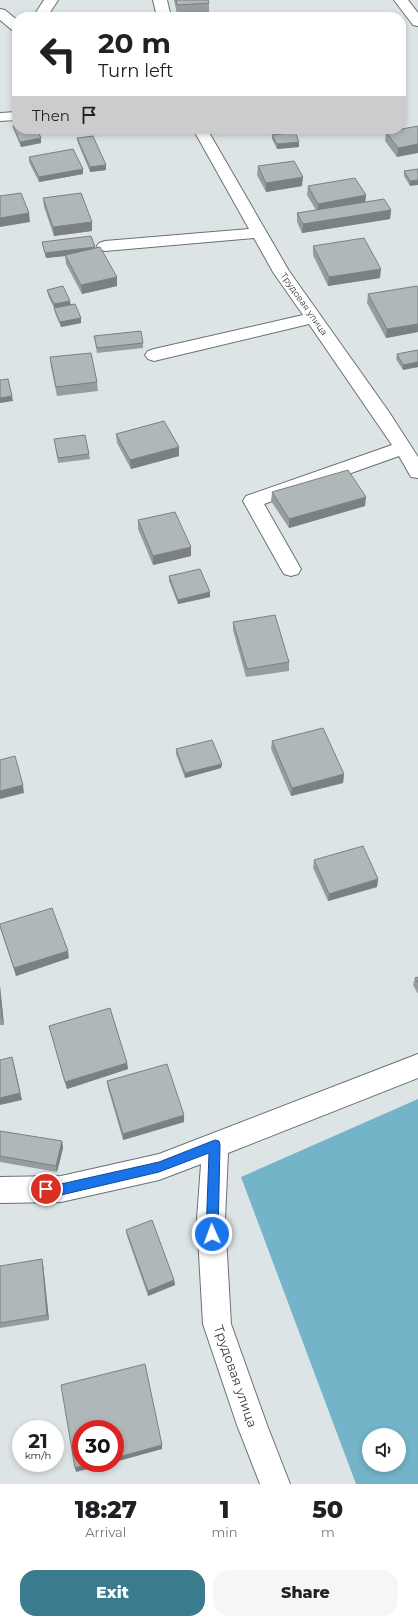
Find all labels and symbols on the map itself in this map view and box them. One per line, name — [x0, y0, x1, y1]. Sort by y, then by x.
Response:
street label: Трудовая улица — [279, 270, 330, 337]
pin — [29, 1172, 63, 1206]
position arrow — [191, 1213, 233, 1255]
street label: Трудовая улица — [211, 1323, 261, 1429]
speed limit sign: 30 — [72, 1420, 124, 1472]

